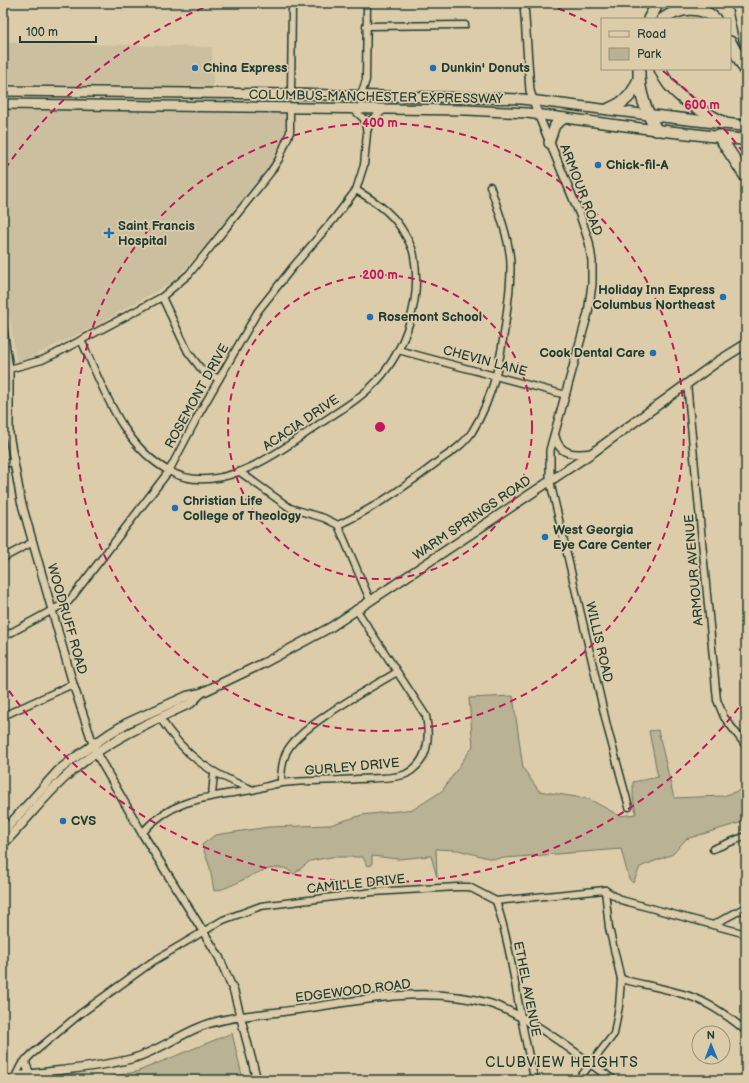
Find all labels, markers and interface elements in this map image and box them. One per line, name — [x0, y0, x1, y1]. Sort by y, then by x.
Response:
scale bar — [20, 18, 96, 44]
legend — [601, 18, 731, 70]
text: 100 m — [26, 25, 58, 40]
text: Road — [637, 27, 666, 42]
text: Park — [637, 47, 661, 62]
place label: China Express — [203, 60, 288, 76]
place label: Dunkin' Donuts — [441, 60, 530, 76]
marker: China Express — [190, 63, 200, 73]
marker: Dunkin' Donuts — [428, 63, 438, 73]
street label: COLUMBUS-MANCHESTER EXPRESSWAY — [249, 87, 504, 107]
text: 600 m — [684, 98, 720, 113]
text: 400 m — [362, 116, 398, 131]
street label: ARMOUR ROAD — [556, 142, 606, 238]
place label: Chick-fil-A — [606, 157, 669, 173]
marker: Chick-fil-A — [593, 160, 603, 170]
place label: Saint Francis Hospital — [118, 218, 195, 249]
marker: Saint Francis Hospital — [103, 227, 115, 239]
text: 200 m — [362, 268, 398, 283]
place label: Holiday Inn Express Columbus Northeast — [593, 282, 716, 313]
marker: Holiday Inn Express Columbus Northeast — [718, 292, 728, 302]
place label: Rosemont School — [378, 309, 482, 325]
marker: Rosemont School — [365, 312, 375, 322]
street label: ROSEMONT DRIVE — [162, 341, 233, 451]
street label: CHEVIN LANE — [441, 342, 529, 380]
place label: Cook Dental Care — [539, 345, 646, 361]
marker: Cook Dental Care — [648, 348, 658, 358]
street label: ACACIA DRIVE — [260, 391, 343, 454]
centre of rings — [373, 420, 387, 434]
street label: WARM SPRINGS ROAD — [410, 473, 534, 563]
place label: Christian Life College of Theology — [183, 493, 301, 524]
marker: Christian Life College of Theology — [170, 503, 180, 513]
street label: ARMOUR AVENUE — [681, 513, 707, 626]
place label: West Georgia Eye Care Center — [553, 522, 652, 553]
marker: West Georgia Eye Care Center — [540, 532, 550, 542]
street label: WOODRUFF ROAD — [44, 562, 90, 676]
street label: WILLIS ROAD — [582, 600, 616, 684]
street label: GURLEY DRIVE — [304, 755, 400, 779]
place label: CVS — [71, 813, 96, 829]
marker: CVS — [58, 816, 68, 826]
street label: CAMILLE DRIVE — [306, 871, 406, 897]
street label: ETHEL AVENUE — [510, 940, 544, 1038]
street label: EDGEWOOD ROAD — [294, 976, 412, 1006]
north arrow — [691, 1025, 731, 1065]
text: N — [707, 1029, 715, 1042]
district label: CLUBVIEW HEIGHTS — [485, 1054, 639, 1071]

